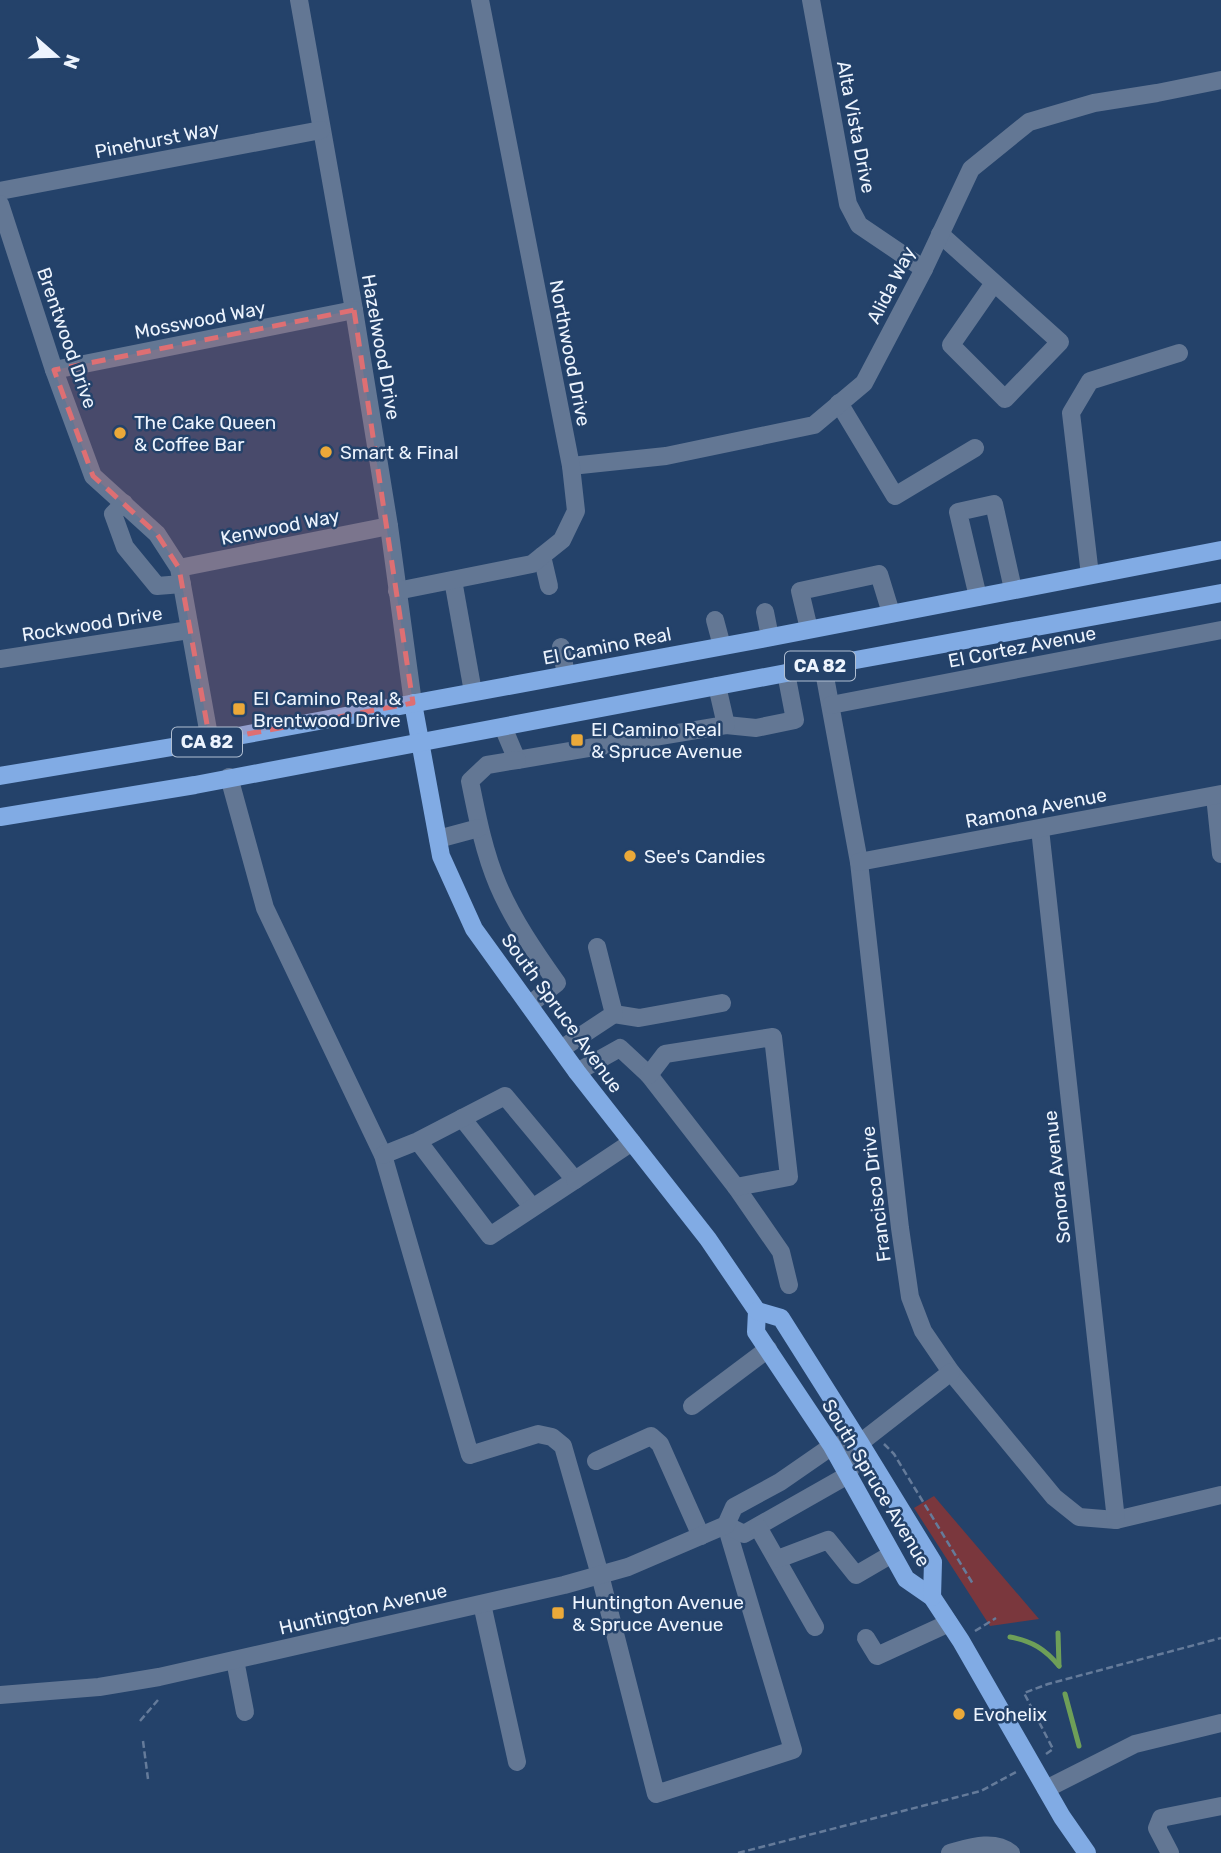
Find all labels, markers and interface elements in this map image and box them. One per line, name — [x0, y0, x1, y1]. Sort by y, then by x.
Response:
north arrow — [21, 21, 91, 91]
text: N — [58, 51, 85, 72]
street label: Alta Vista Drive — [832, 59, 880, 195]
street label: Pinehurst Way — [93, 117, 221, 163]
street label: Alida Way — [862, 243, 920, 327]
street label: Brentwood Drive — [32, 264, 102, 412]
street label: Hazelwood Drive — [357, 272, 405, 422]
street label: Northwood Drive — [545, 278, 595, 428]
street label: Mosswood Way — [132, 296, 268, 344]
place label: The Cake Queen & Coffee Bar — [134, 411, 276, 456]
marker: The Cake Queen & Coffee Bar — [112, 425, 128, 441]
place label: Smart & Final — [340, 441, 459, 464]
marker: Smart & Final — [318, 444, 334, 460]
street label: Kenwood Way — [218, 504, 342, 550]
street label: Rockwood Drive — [20, 602, 164, 646]
street label: El Cortez Avenue — [946, 621, 1098, 673]
street label: El Camino Real — [541, 622, 673, 670]
road number: CA 82 — [785, 652, 855, 680]
place label: El Camino Real & Brentwood Drive — [253, 687, 401, 732]
marker: El Camino Real & Brentwood Drive — [231, 701, 247, 717]
place label: El Camino Real & Spruce Avenue — [591, 718, 742, 763]
road number: CA 82 — [172, 728, 242, 756]
marker: El Camino Real & Spruce Avenue — [569, 732, 585, 748]
street label: Ramona Avenue — [963, 783, 1109, 833]
place label: See's Candies — [644, 845, 766, 868]
marker: See's Candies — [622, 848, 638, 864]
street label: South Spruce Avenue — [496, 929, 628, 1097]
street label: Sonora Avenue — [1039, 1109, 1075, 1245]
street label: Francisco Drive — [856, 1125, 896, 1263]
street label: South Spruce Avenue — [817, 1395, 935, 1571]
street label: Huntington Avenue — [277, 1578, 449, 1640]
place label: Huntington Avenue & Spruce Avenue — [572, 1591, 744, 1636]
marker: Huntington Avenue & Spruce Avenue — [550, 1605, 566, 1621]
place label: Evohelix — [973, 1703, 1047, 1726]
marker: Evohelix — [951, 1706, 967, 1722]

